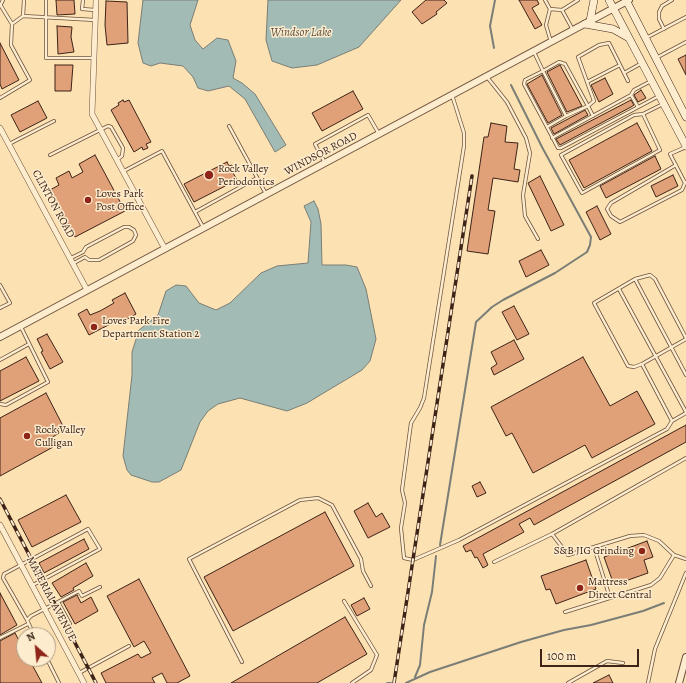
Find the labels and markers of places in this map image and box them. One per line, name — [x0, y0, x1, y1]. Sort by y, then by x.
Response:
place label: Rock Valley Periodontics — [218, 162, 275, 188]
marker: Rock Valley Periodontics — [203, 169, 215, 181]
place label: Loves Park Post Office — [96, 187, 144, 213]
marker: Loves Park Post Office — [83, 195, 93, 205]
place label: Loves Park Fire Department Station 2 — [102, 314, 200, 340]
marker: Loves Park Fire Department Station 2 — [89, 322, 99, 332]
place label: Rock Valley Culligan — [35, 423, 85, 449]
marker: Rock Valley Culligan — [22, 431, 32, 441]
place label: S&B JIG Grinding — [554, 544, 634, 558]
marker: S&B JIG Grinding — [637, 546, 647, 556]
place label: Mattress Direct Central — [588, 575, 652, 601]
marker: Mattress Direct Central — [575, 583, 585, 593]

